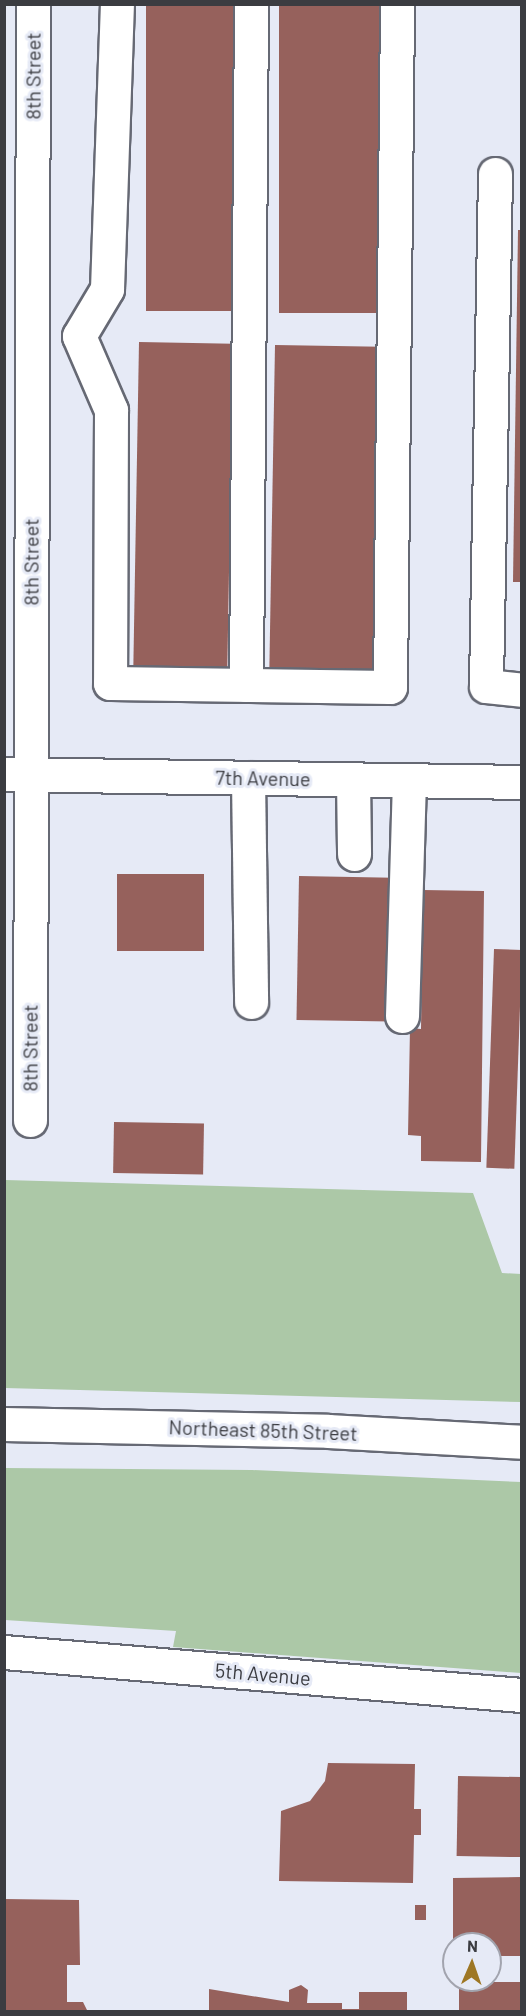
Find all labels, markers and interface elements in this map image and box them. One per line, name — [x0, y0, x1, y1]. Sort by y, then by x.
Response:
street label: 8th Street — [21, 32, 45, 120]
street label: 8th Street — [19, 518, 43, 606]
street label: 7th Avenue — [215, 765, 311, 791]
street label: 8th Street — [18, 1004, 42, 1092]
street label: Northeast 85th Street — [168, 1415, 358, 1445]
street label: 5th Avenue — [214, 1658, 312, 1690]
north arrow — [442, 1932, 502, 1992]
text: N — [467, 1936, 478, 1955]

